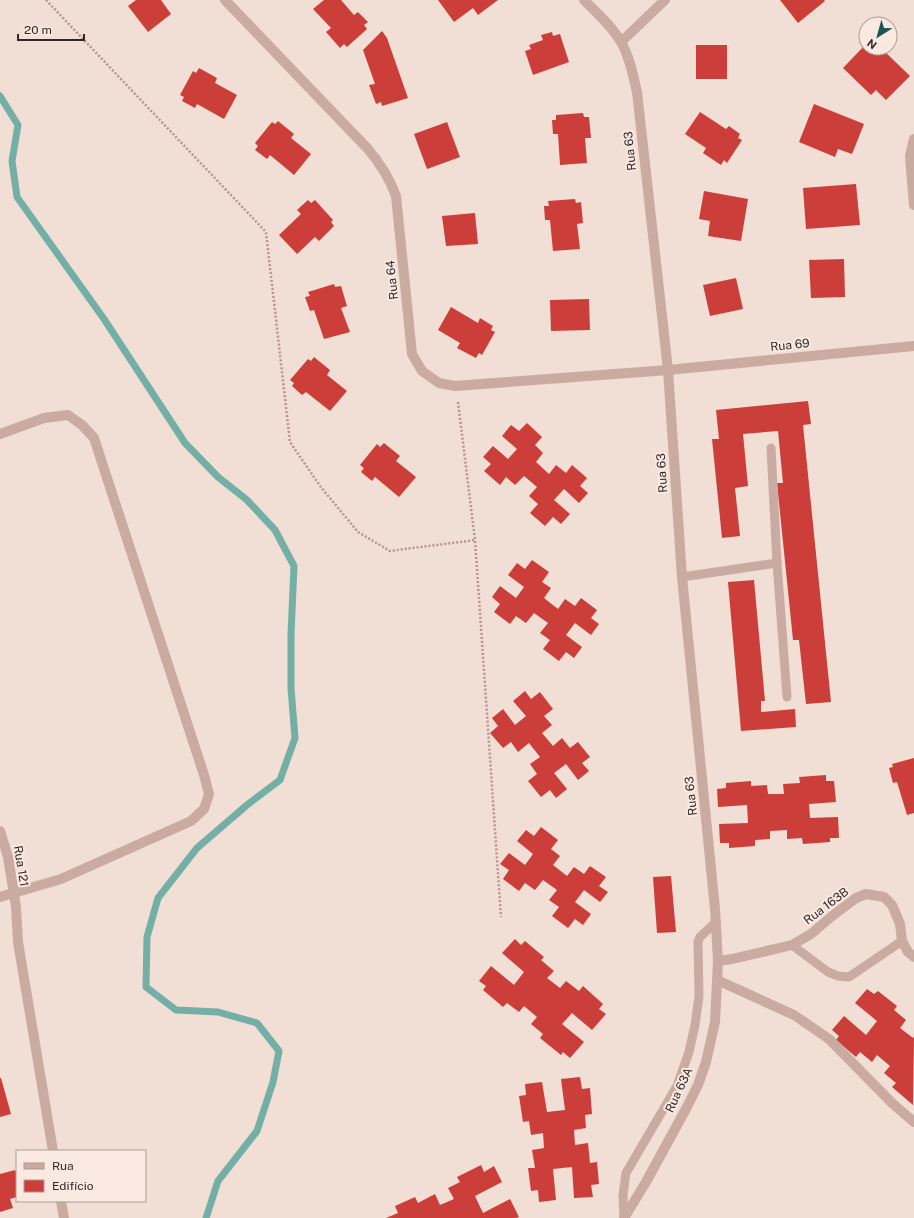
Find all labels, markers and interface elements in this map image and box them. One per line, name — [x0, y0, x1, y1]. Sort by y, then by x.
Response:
scale bar — [18, 16, 84, 42]
north arrow — [858, 16, 898, 56]
text: 20 m — [24, 23, 52, 37]
text: N — [865, 37, 879, 51]
street label: Rua 63 — [621, 131, 639, 171]
street label: Rua 64 — [383, 259, 401, 300]
street label: Rua 69 — [770, 336, 810, 354]
street label: Rua 63 — [654, 453, 670, 493]
street label: Rua 63 — [682, 776, 700, 816]
street label: Rua 121 — [11, 844, 31, 888]
street label: Rua 163B — [801, 885, 851, 927]
street label: Rua 63A — [663, 1065, 696, 1115]
legend — [16, 1150, 146, 1202]
text: Rua — [52, 1159, 74, 1173]
text: Edifício — [52, 1179, 94, 1193]

